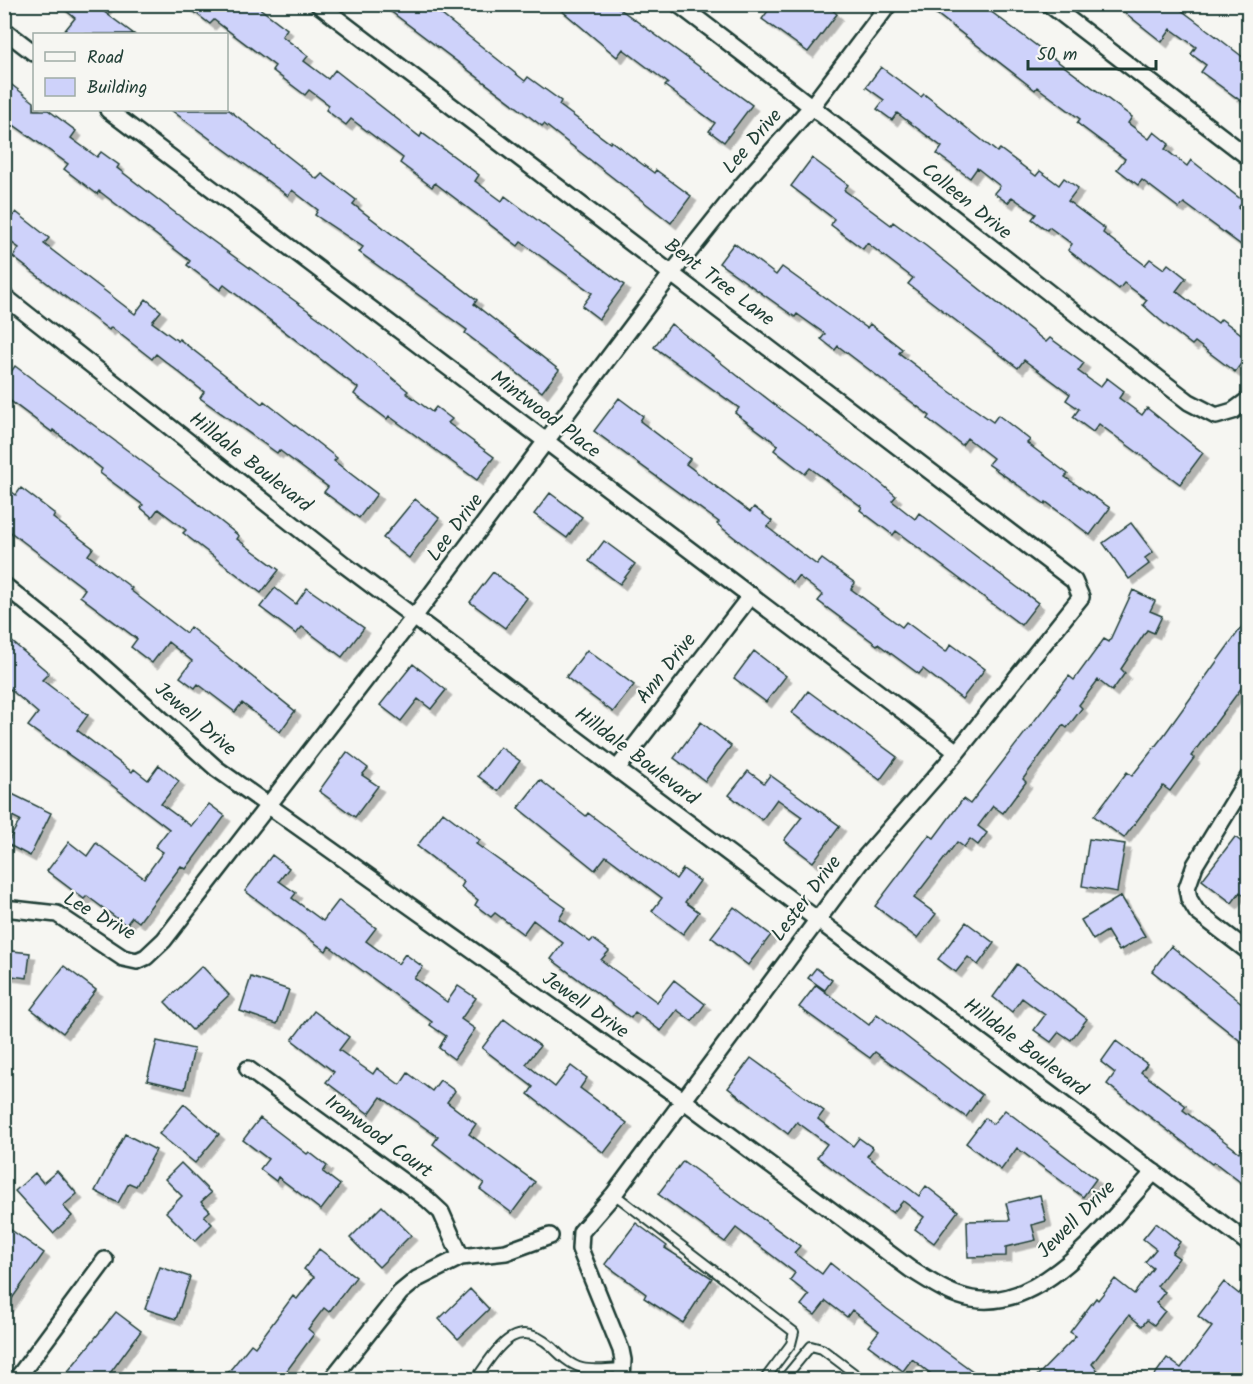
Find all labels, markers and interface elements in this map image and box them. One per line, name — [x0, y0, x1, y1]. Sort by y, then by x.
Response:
legend — [33, 33, 228, 111]
scale bar — [1028, 33, 1156, 71]
text: 50 m — [1037, 41, 1077, 70]
text: Road — [87, 44, 124, 73]
text: Building — [87, 74, 147, 103]
street label: Lee Drive — [715, 102, 791, 182]
street label: Colleen Drive — [913, 155, 1019, 249]
street label: Bent Tree Lane — [657, 231, 781, 335]
street label: Mintwood Place — [483, 363, 607, 467]
street label: Hilldale Boulevard — [181, 405, 319, 522]
street label: Lee Drive — [420, 487, 492, 569]
street label: Ann Drive — [629, 626, 705, 712]
street label: Jewell Drive — [147, 675, 243, 765]
street label: Hilldale Boulevard — [567, 699, 706, 815]
street label: Lester Drive — [764, 849, 850, 949]
street label: Lee Drive — [57, 884, 141, 950]
street label: Jewell Drive — [535, 964, 635, 1048]
street label: Hilldale Boulevard — [956, 990, 1095, 1106]
street label: Ironwood Court — [317, 1087, 439, 1187]
street label: Jewell Drive — [1030, 1173, 1124, 1267]

